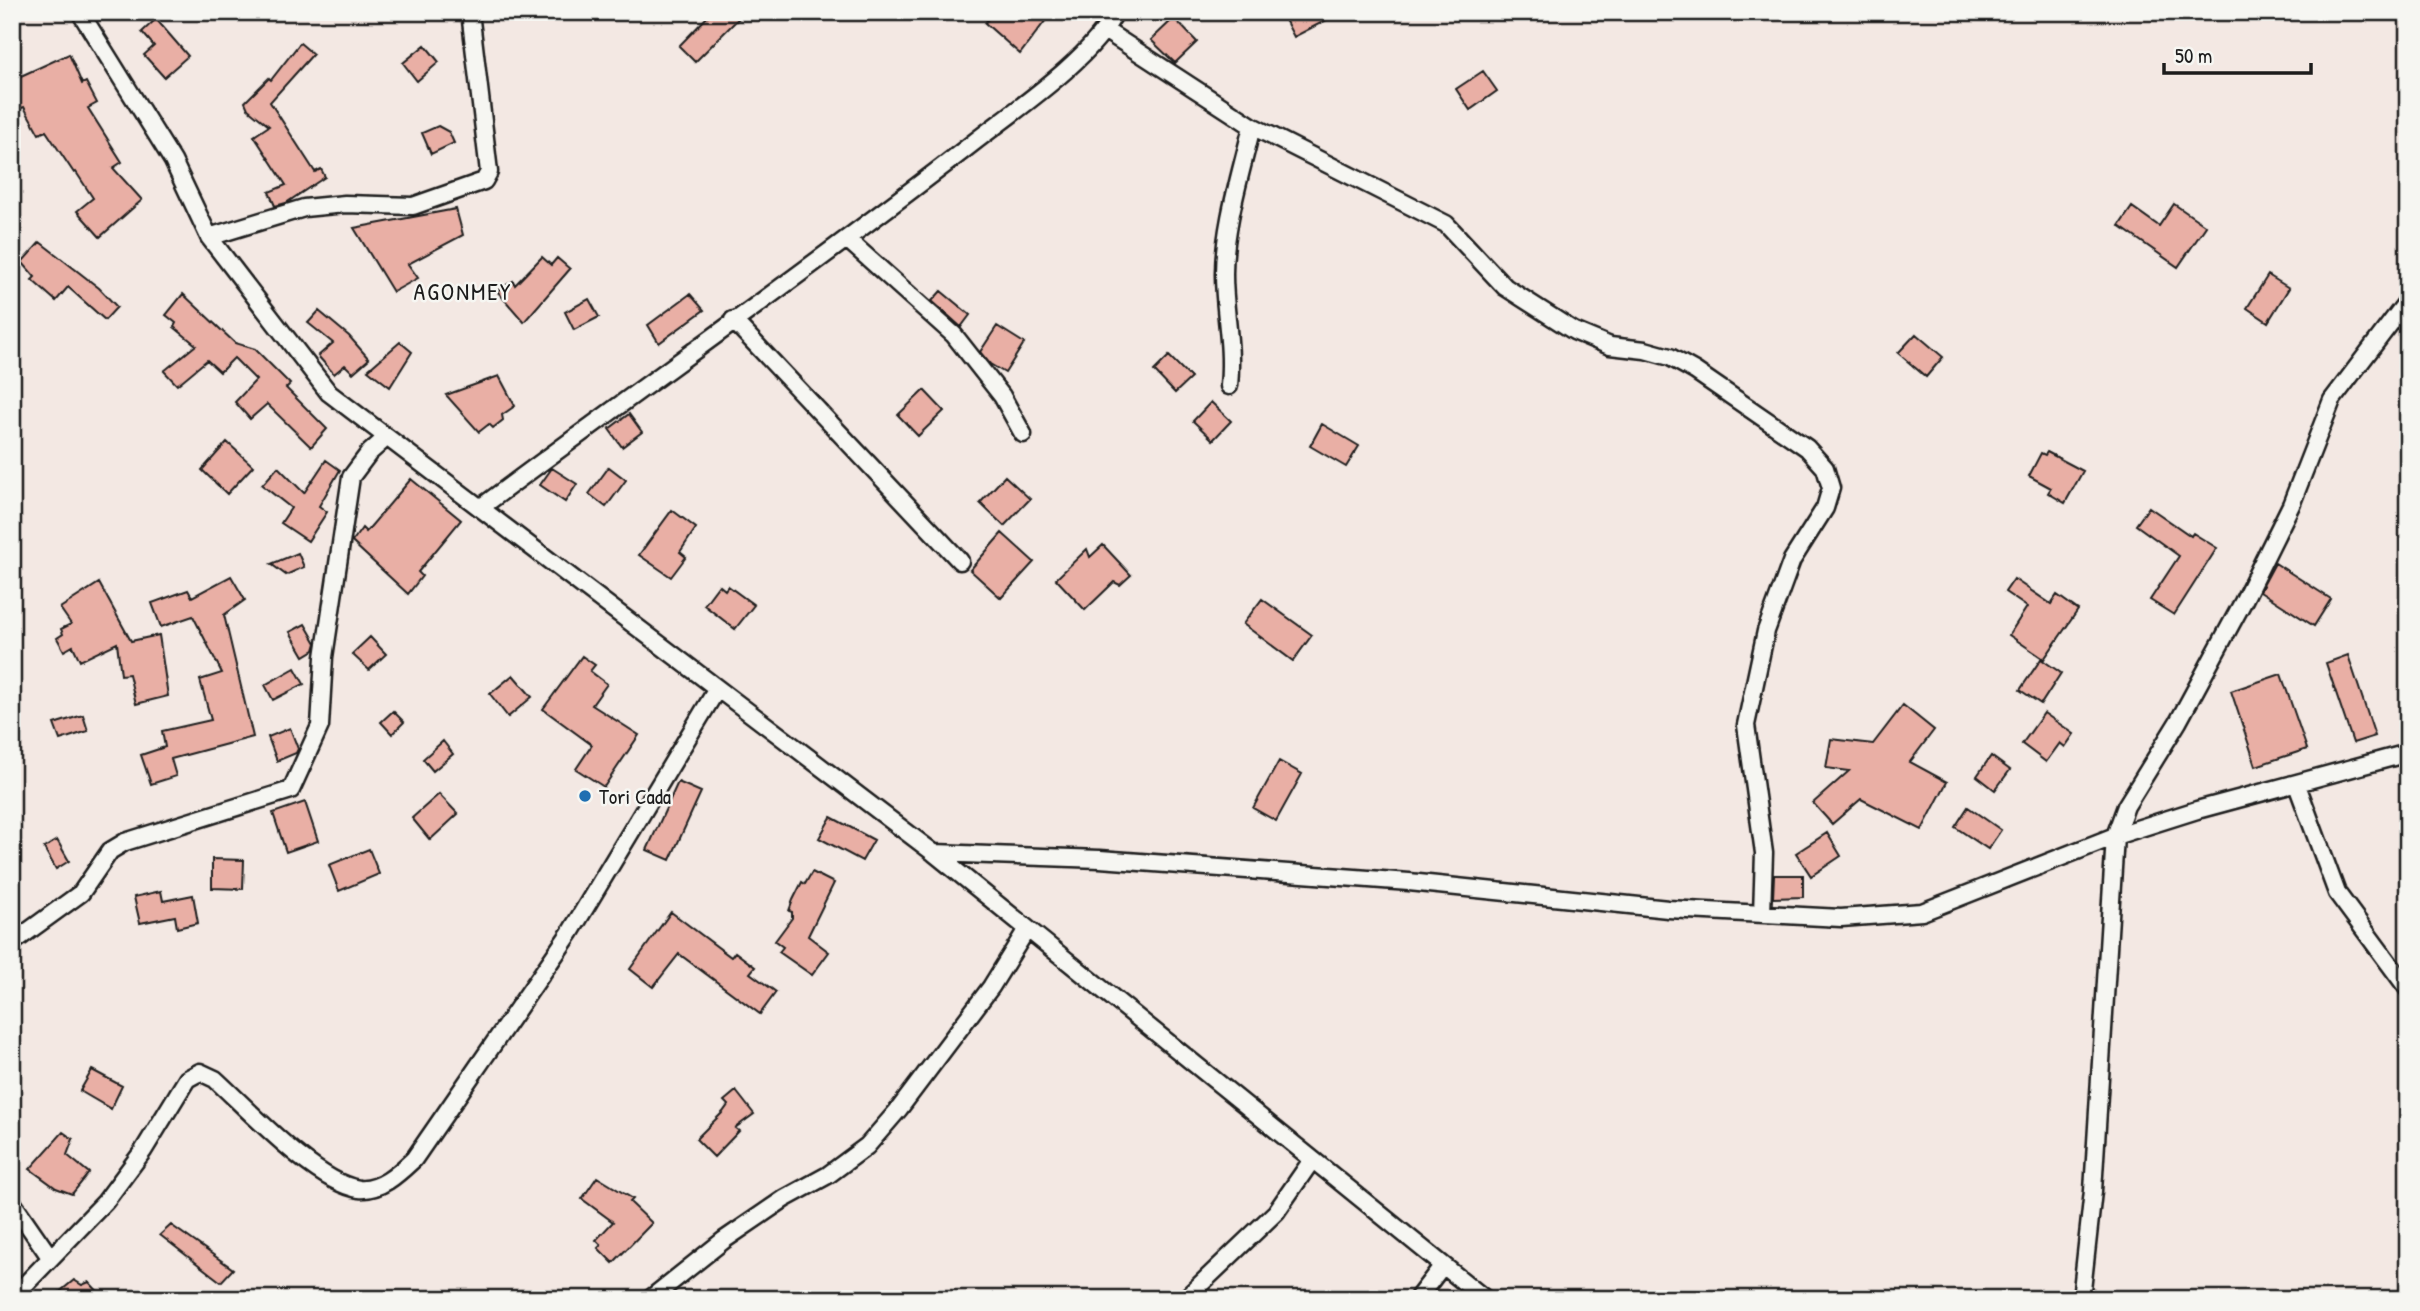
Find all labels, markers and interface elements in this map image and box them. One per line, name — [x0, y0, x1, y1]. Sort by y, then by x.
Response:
scale bar — [2164, 32, 2312, 76]
text: 50 m — [2175, 41, 2212, 70]
district label: AGONMEY — [414, 275, 512, 307]
place label: Tori Cada — [599, 782, 671, 811]
marker: Tori Cada — [577, 788, 593, 804]

